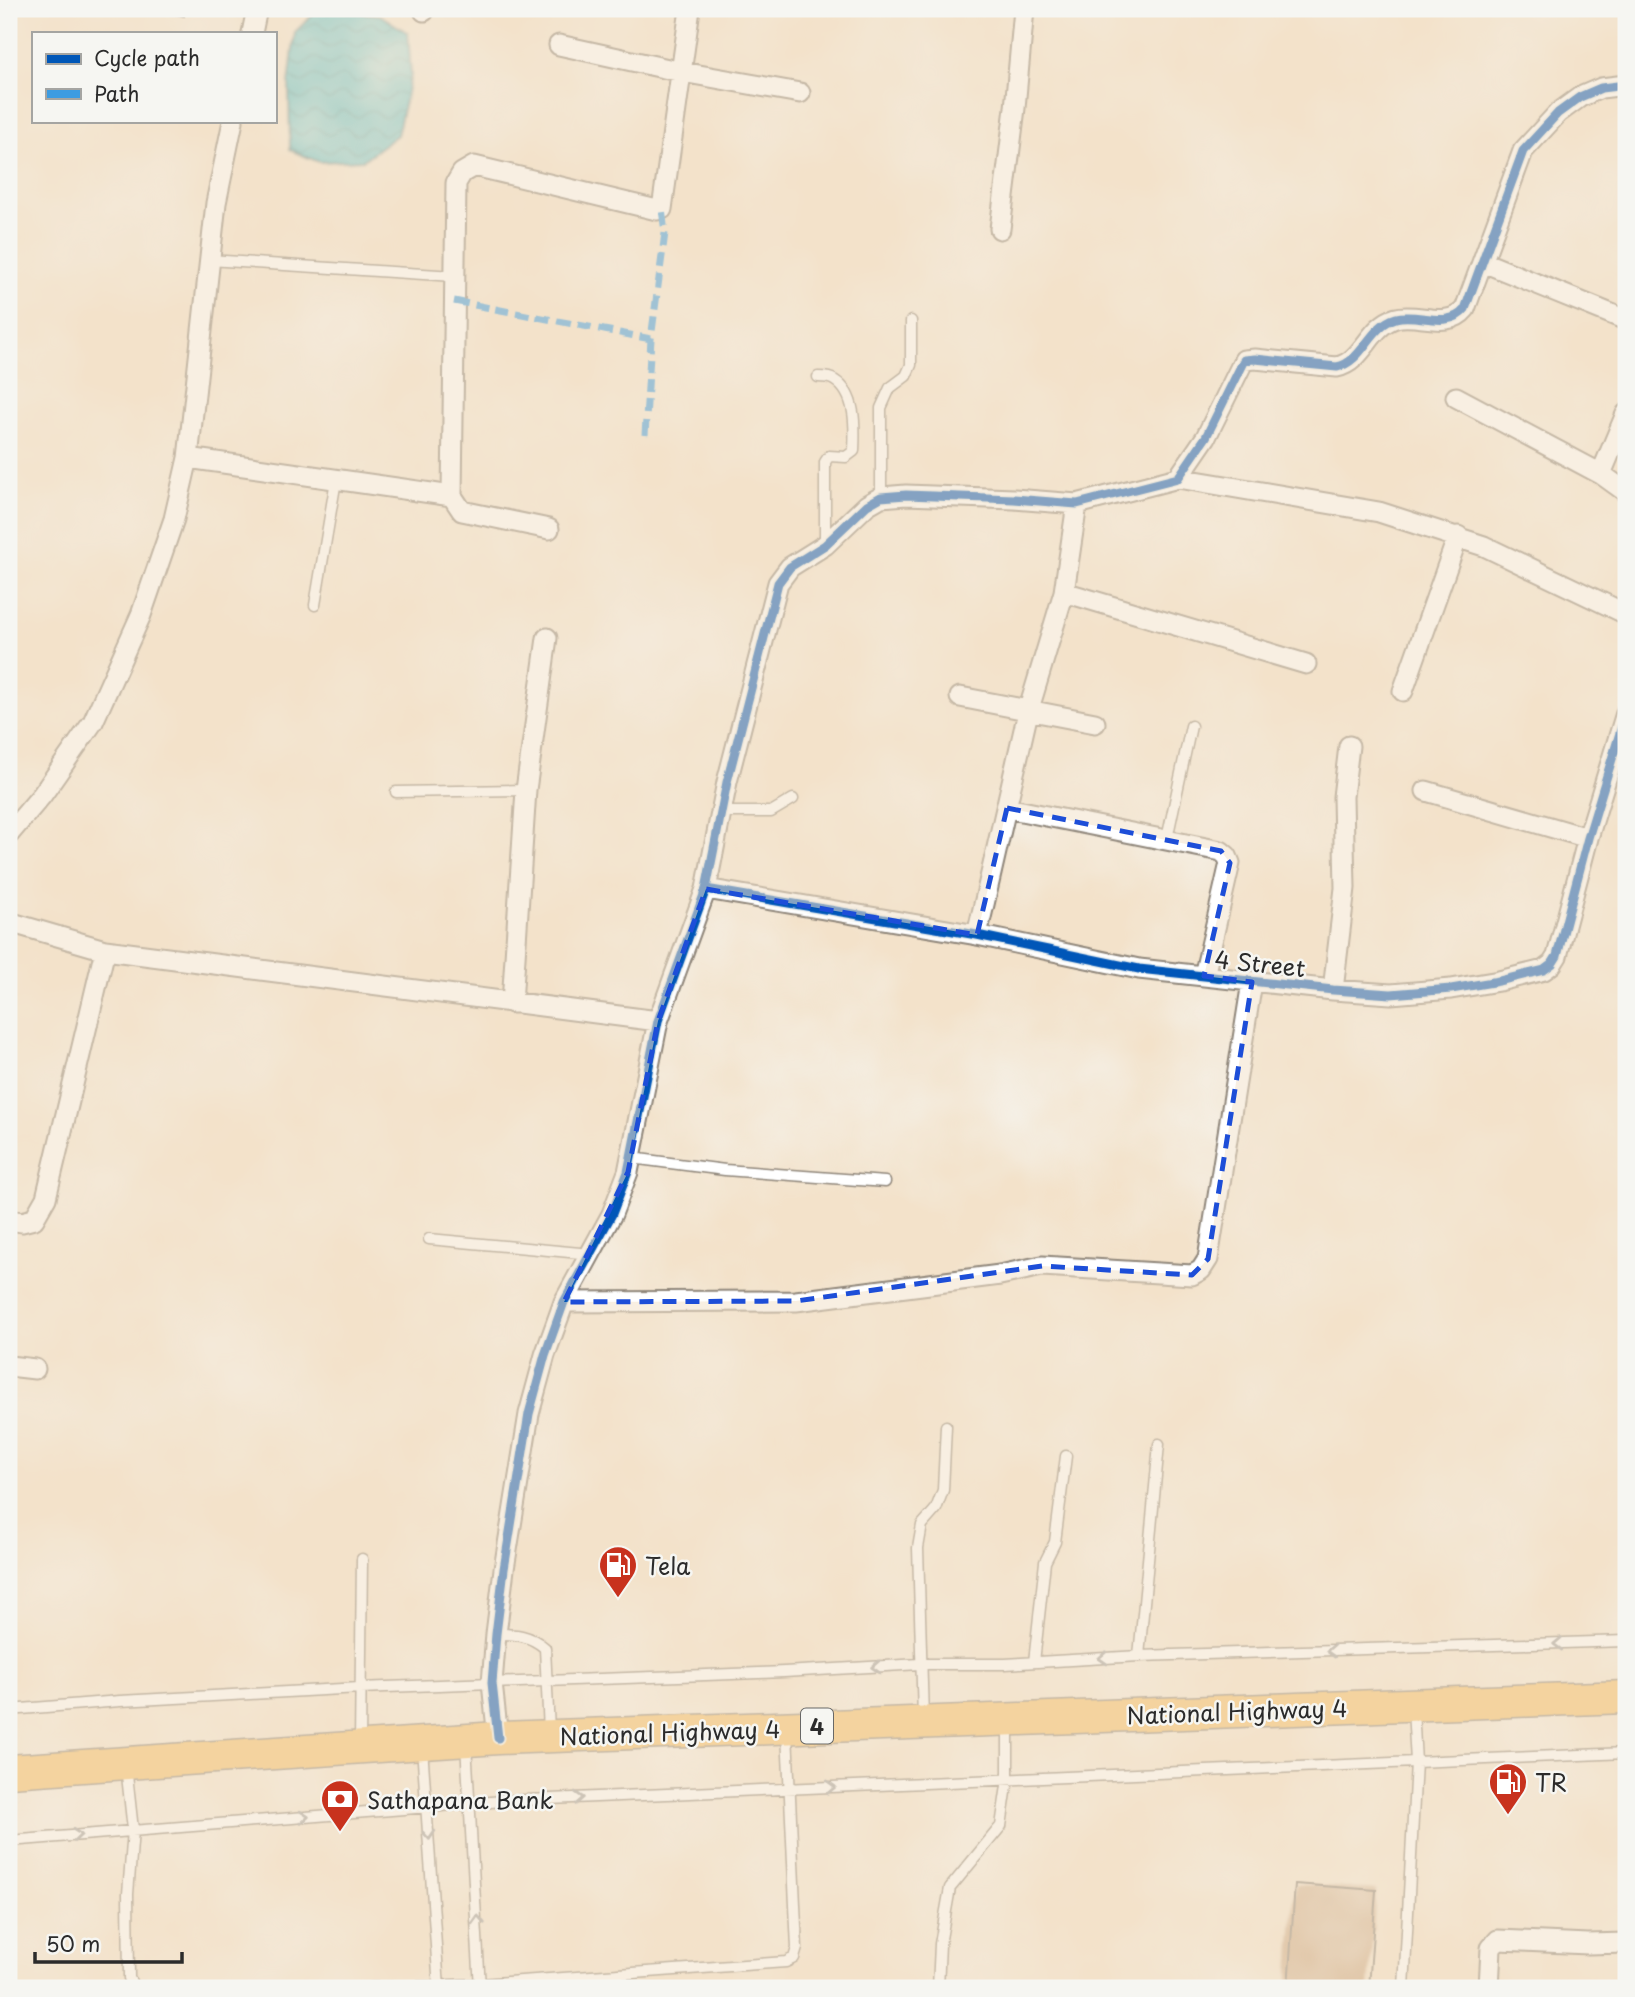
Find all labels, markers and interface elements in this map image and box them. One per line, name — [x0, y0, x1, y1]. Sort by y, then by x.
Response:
legend — [32, 32, 276, 122]
text: Cycle path — [94, 41, 200, 73]
text: Path — [94, 77, 139, 109]
street label: 4 Street — [1213, 941, 1307, 985]
fuel station icon: Tela — [597, 1544, 639, 1599]
place label: Tela — [645, 1548, 691, 1583]
one-way arrow — [1552, 1636, 1563, 1651]
one-way arrow — [1325, 1644, 1336, 1659]
one-way arrow — [1098, 1651, 1109, 1666]
one-way arrow — [870, 1659, 881, 1674]
street label: National Highway 4 — [1126, 1690, 1348, 1732]
road number: 4 — [801, 1708, 833, 1744]
street label: National Highway 4 — [559, 1711, 781, 1753]
fuel station icon: TR — [1487, 1761, 1529, 1816]
place label: TR — [1535, 1765, 1567, 1800]
bank icon: Sathapana Bank — [319, 1778, 361, 1833]
one-way arrow — [826, 1779, 837, 1794]
place label: Sathapana Bank — [367, 1782, 553, 1817]
one-way arrow — [574, 1790, 585, 1805]
one-way arrow — [298, 1810, 309, 1825]
one-way arrow — [72, 1828, 83, 1843]
one-way arrow — [421, 1830, 436, 1841]
one-way arrow — [470, 1914, 485, 1925]
scale bar — [35, 1920, 182, 1964]
text: 50 m — [46, 1927, 100, 1959]

